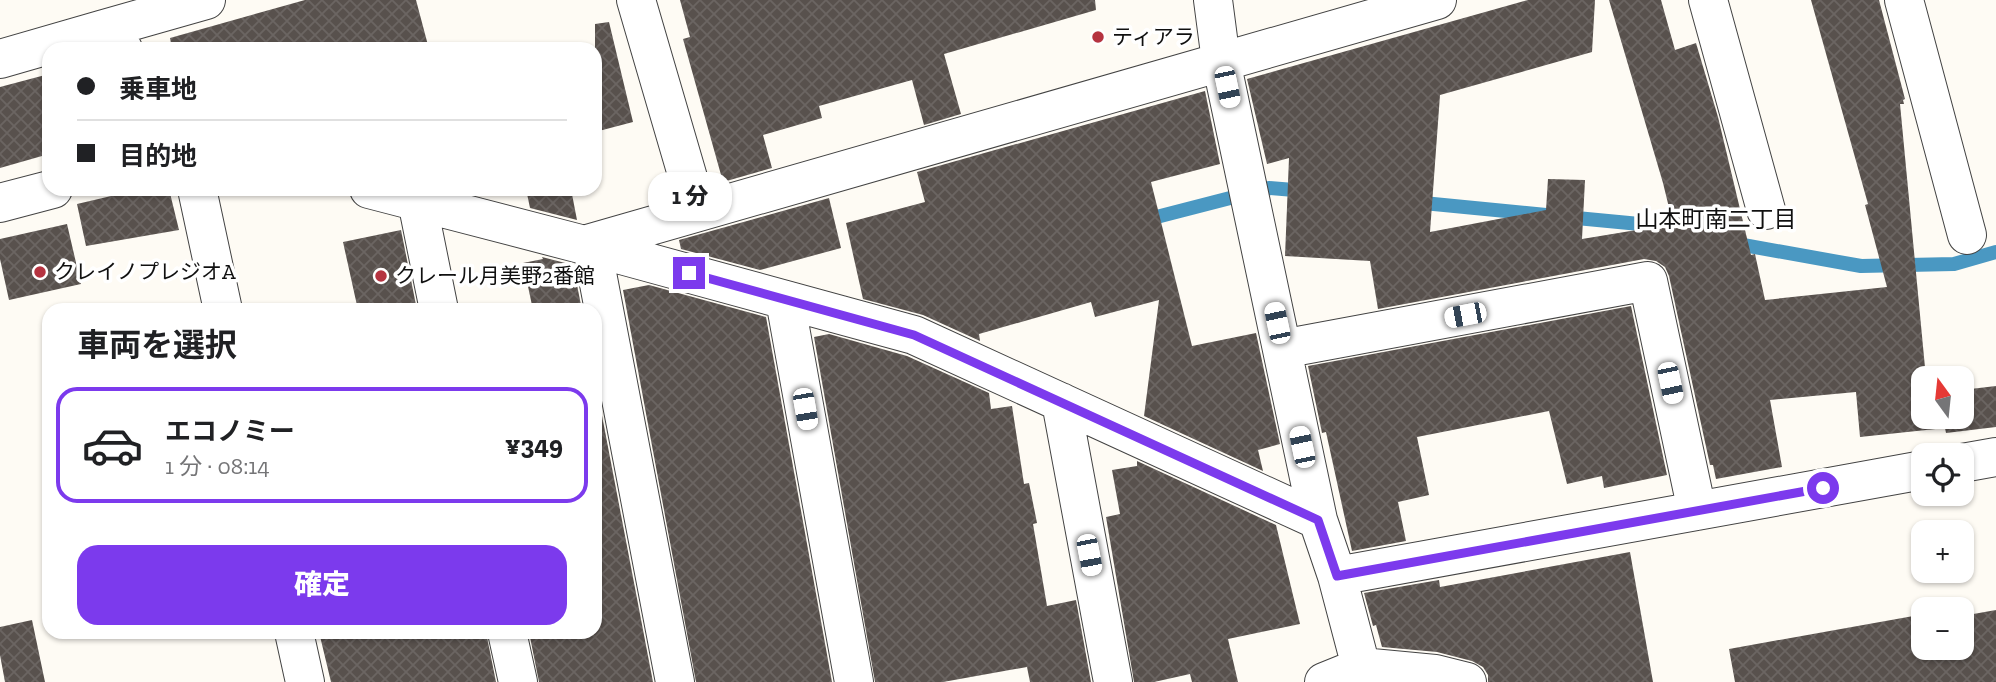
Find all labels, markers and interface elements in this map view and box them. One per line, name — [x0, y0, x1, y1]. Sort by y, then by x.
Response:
place label: ティアラ — [1112, 24, 1195, 49]
marker: ティアラ — [1090, 29, 1106, 45]
car — [1213, 64, 1242, 110]
text: 乗車地 — [119, 73, 197, 105]
text: 目的地 — [119, 140, 197, 172]
callout: 1 分 — [647, 172, 731, 220]
text: 1 分 — [672, 182, 708, 210]
district label: 山本町南二丁目 — [1636, 205, 1797, 233]
route end — [673, 257, 705, 289]
place label: クレイノプレジオA — [54, 259, 236, 284]
place label: クレール月美野2番館 — [395, 263, 595, 288]
marker: クレイノプレジオA — [32, 264, 48, 280]
marker: クレール月美野2番館 — [373, 268, 389, 284]
car — [1263, 300, 1292, 346]
car — [1443, 301, 1488, 329]
text: 車両を選択 — [77, 326, 237, 364]
car — [1656, 360, 1685, 406]
north arrow — [1911, 366, 1974, 429]
map controls — [1911, 366, 1974, 660]
car — [792, 386, 819, 432]
icon: car — [81, 414, 144, 477]
text: エコノミー — [165, 415, 295, 447]
car — [1288, 424, 1317, 470]
text: ¥349 — [505, 429, 563, 461]
button: locate — [1911, 443, 1974, 506]
text: 1 分 · 08:14 — [165, 452, 270, 480]
route start — [1807, 472, 1839, 504]
button: + — [1911, 520, 1974, 583]
car — [1075, 532, 1104, 578]
button: 確定 — [77, 545, 567, 625]
button: − — [1911, 597, 1974, 660]

